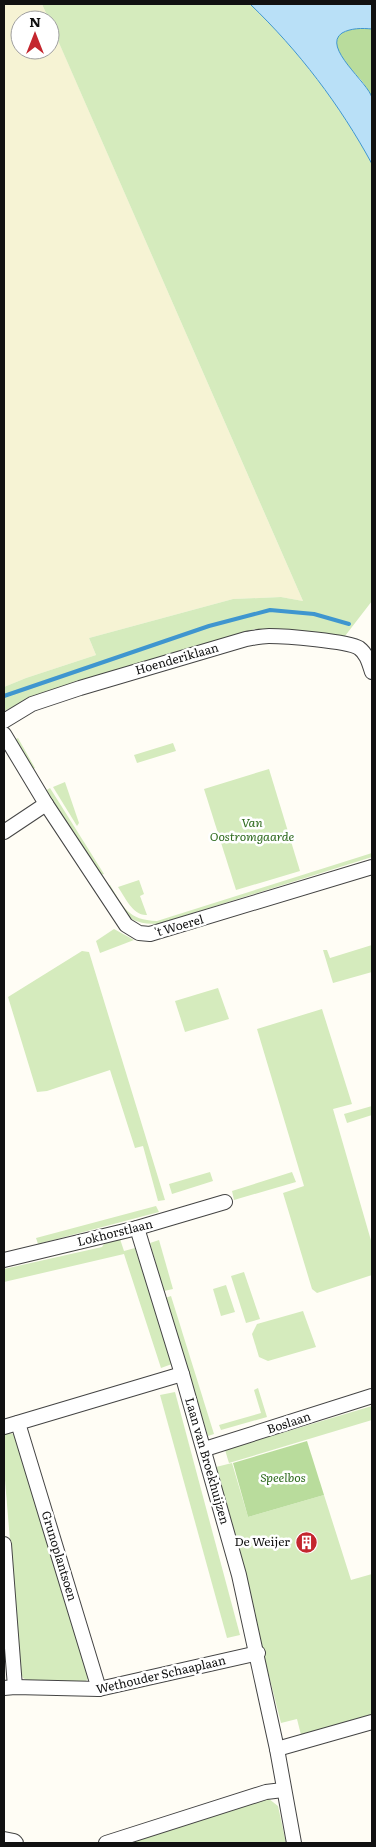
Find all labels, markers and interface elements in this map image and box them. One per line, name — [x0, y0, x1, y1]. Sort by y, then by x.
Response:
north arrow — [10, 10, 60, 60]
text: N — [29, 11, 41, 31]
street label: Hoenderiklaan — [133, 638, 221, 679]
park label: Van Oostromgaarde — [210, 813, 294, 845]
street label: 't Woerel — [152, 909, 205, 941]
street label: Lokhorstlaan — [75, 1214, 154, 1250]
street label: Laan van Broekhuijzen — [181, 1395, 235, 1526]
street label: Boslaan — [265, 1407, 313, 1438]
park label: Speelbos — [260, 1468, 306, 1486]
street label: Grunoplantsoen — [38, 1508, 82, 1603]
building icon: De Weijer — [294, 1530, 318, 1554]
place label: De Weijer — [234, 1532, 290, 1550]
street label: Wethouder Schaaplaan — [94, 1650, 227, 1698]

